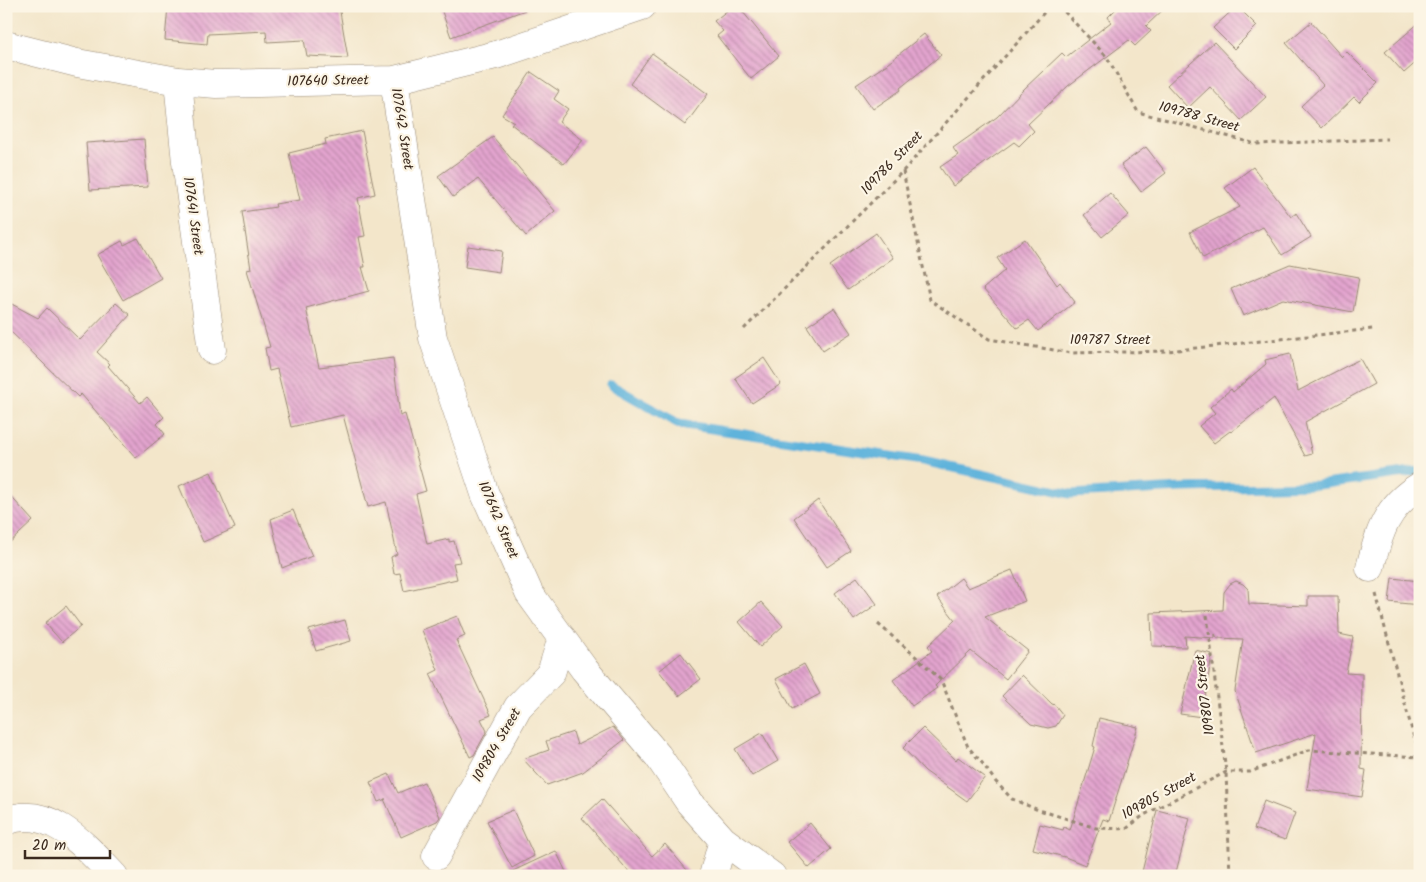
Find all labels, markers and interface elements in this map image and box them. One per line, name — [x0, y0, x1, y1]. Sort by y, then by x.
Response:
street label: 107640 Street — [287, 69, 369, 93]
street label: 107642 Street — [385, 86, 419, 172]
street label: 109788 Street — [1156, 96, 1242, 138]
street label: 109786 Street — [856, 125, 929, 200]
street label: 107641 Street — [177, 175, 209, 257]
street label: 109787 Street — [1070, 329, 1151, 351]
street label: 107642 Street — [472, 478, 524, 563]
street label: 109807 Street — [1189, 653, 1221, 737]
street label: 109804 Street — [467, 703, 527, 786]
street label: 109805 Street — [1118, 766, 1201, 826]
scale bar — [25, 827, 110, 859]
text: 20 m — [32, 834, 66, 858]

